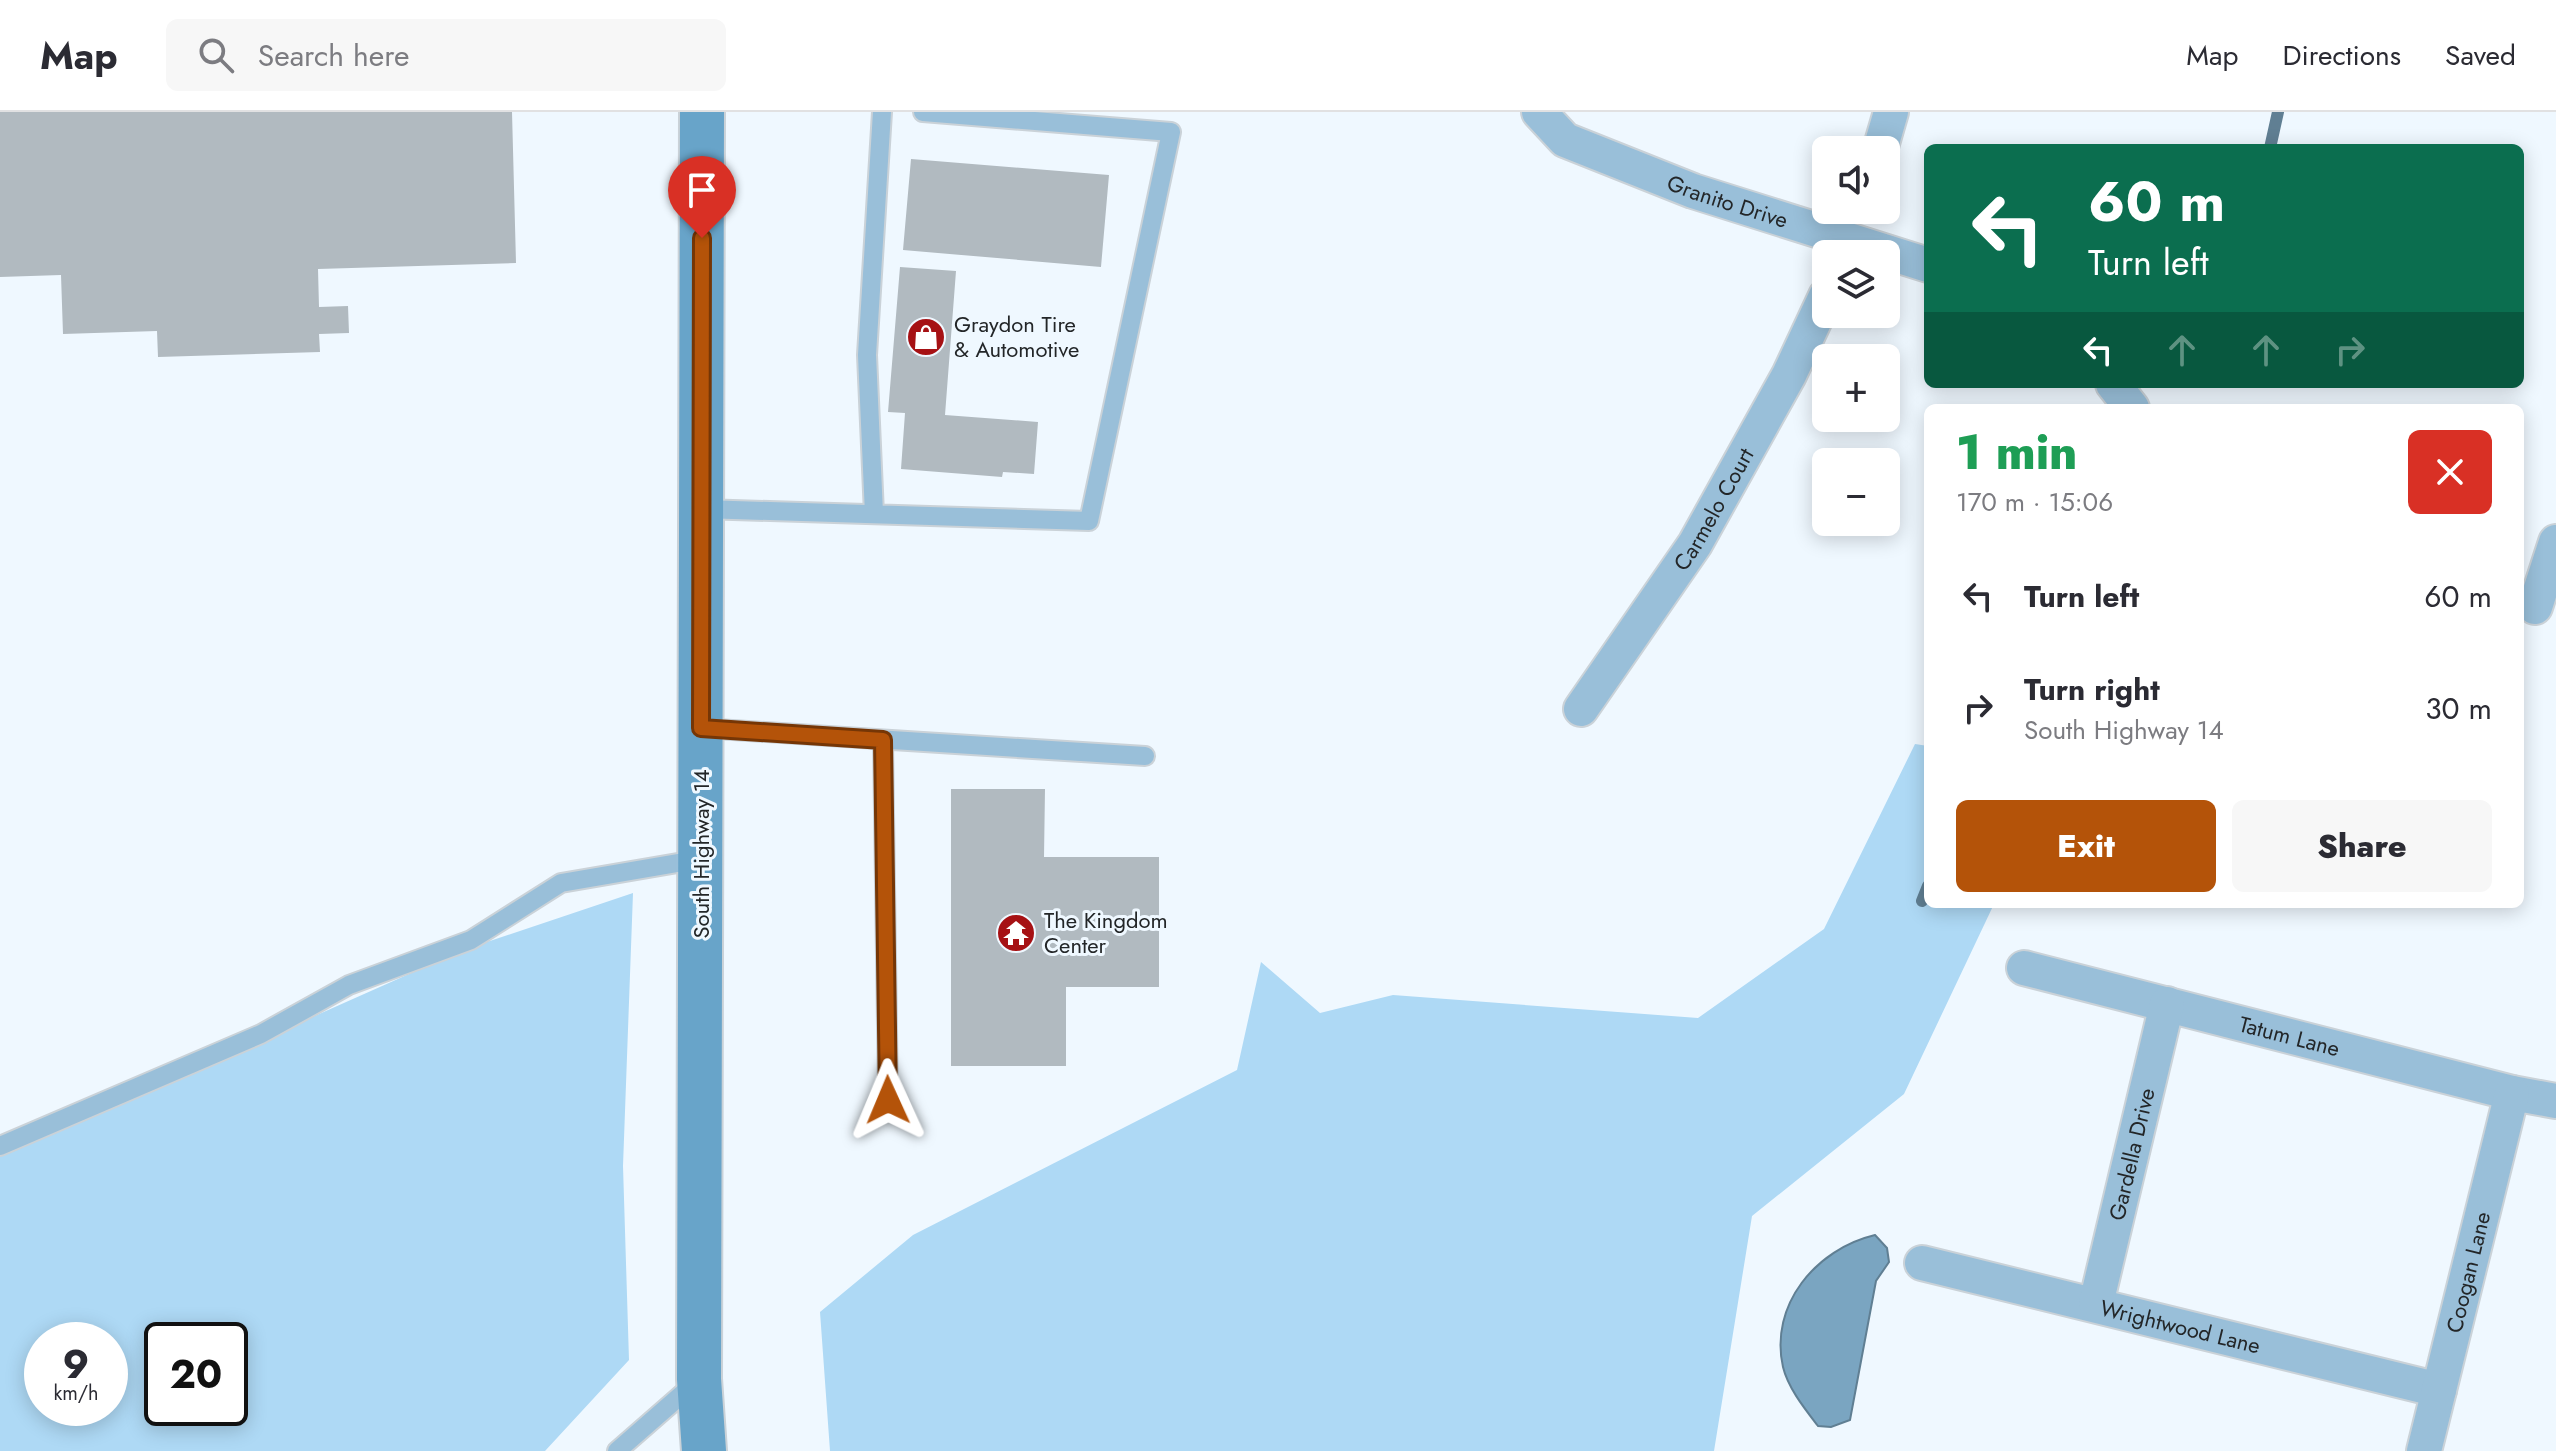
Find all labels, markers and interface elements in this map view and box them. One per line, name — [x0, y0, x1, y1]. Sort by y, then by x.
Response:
search box — [166, 19, 726, 91]
text: Map — [40, 28, 118, 83]
icon: search — [194, 33, 238, 77]
text: Search here — [258, 34, 410, 77]
text: Map — [2186, 35, 2238, 76]
text: Directions — [2282, 35, 2401, 76]
text: Saved — [2445, 35, 2516, 76]
map controls — [1812, 136, 1900, 536]
button: sound — [1812, 136, 1900, 224]
pin — [668, 156, 736, 238]
text: 60 m — [2088, 161, 2225, 242]
street label: Granito Drive — [1662, 166, 1792, 236]
icon: arrive — [680, 168, 724, 212]
icon: left — [1956, 176, 2060, 280]
text: Turn left — [2088, 236, 2209, 288]
button: layers — [1812, 240, 1900, 328]
place label: Graydon Tire & Automotive — [954, 308, 1079, 365]
shop icon: Graydon Tire & Automotive — [905, 316, 947, 358]
icon: left — [2076, 328, 2120, 372]
icon: ahead — [2160, 328, 2204, 372]
icon: ahead — [2244, 328, 2288, 372]
icon: right — [2328, 328, 2372, 372]
button: + — [1812, 344, 1900, 432]
text: 1 min — [1956, 418, 2077, 487]
button: close — [2408, 430, 2492, 514]
street label: Carmelo Court — [1665, 441, 1762, 577]
button: − — [1812, 448, 1900, 536]
text: 170 m · 15:06 — [1956, 483, 2113, 521]
icon: left — [1956, 574, 2000, 618]
text: Turn left — [2024, 575, 2139, 618]
text: 60 m — [2424, 575, 2492, 618]
text: Turn right — [2024, 668, 2160, 711]
icon: right — [1956, 686, 2000, 730]
text: 30 m — [2425, 687, 2492, 730]
text: South Highway 14 — [2024, 711, 2224, 749]
street label: South Highway 14 — [685, 769, 717, 938]
button: Exit — [1956, 800, 2216, 892]
button: Share — [2232, 800, 2492, 892]
place label: The Kingdom Center — [1044, 904, 1168, 961]
temple icon: The Kingdom Center — [995, 912, 1037, 954]
street label: Tatum Lane — [2236, 1008, 2343, 1064]
position arrow — [846, 1058, 930, 1142]
street label: Gardella Drive — [2100, 1085, 2163, 1224]
street label: Coogan Lane — [2438, 1208, 2498, 1336]
street label: Wrightwood Lane — [2097, 1291, 2264, 1362]
speed limit sign: 20 — [144, 1322, 248, 1426]
text: 9 — [63, 1335, 89, 1393]
text: km/h — [53, 1379, 99, 1408]

